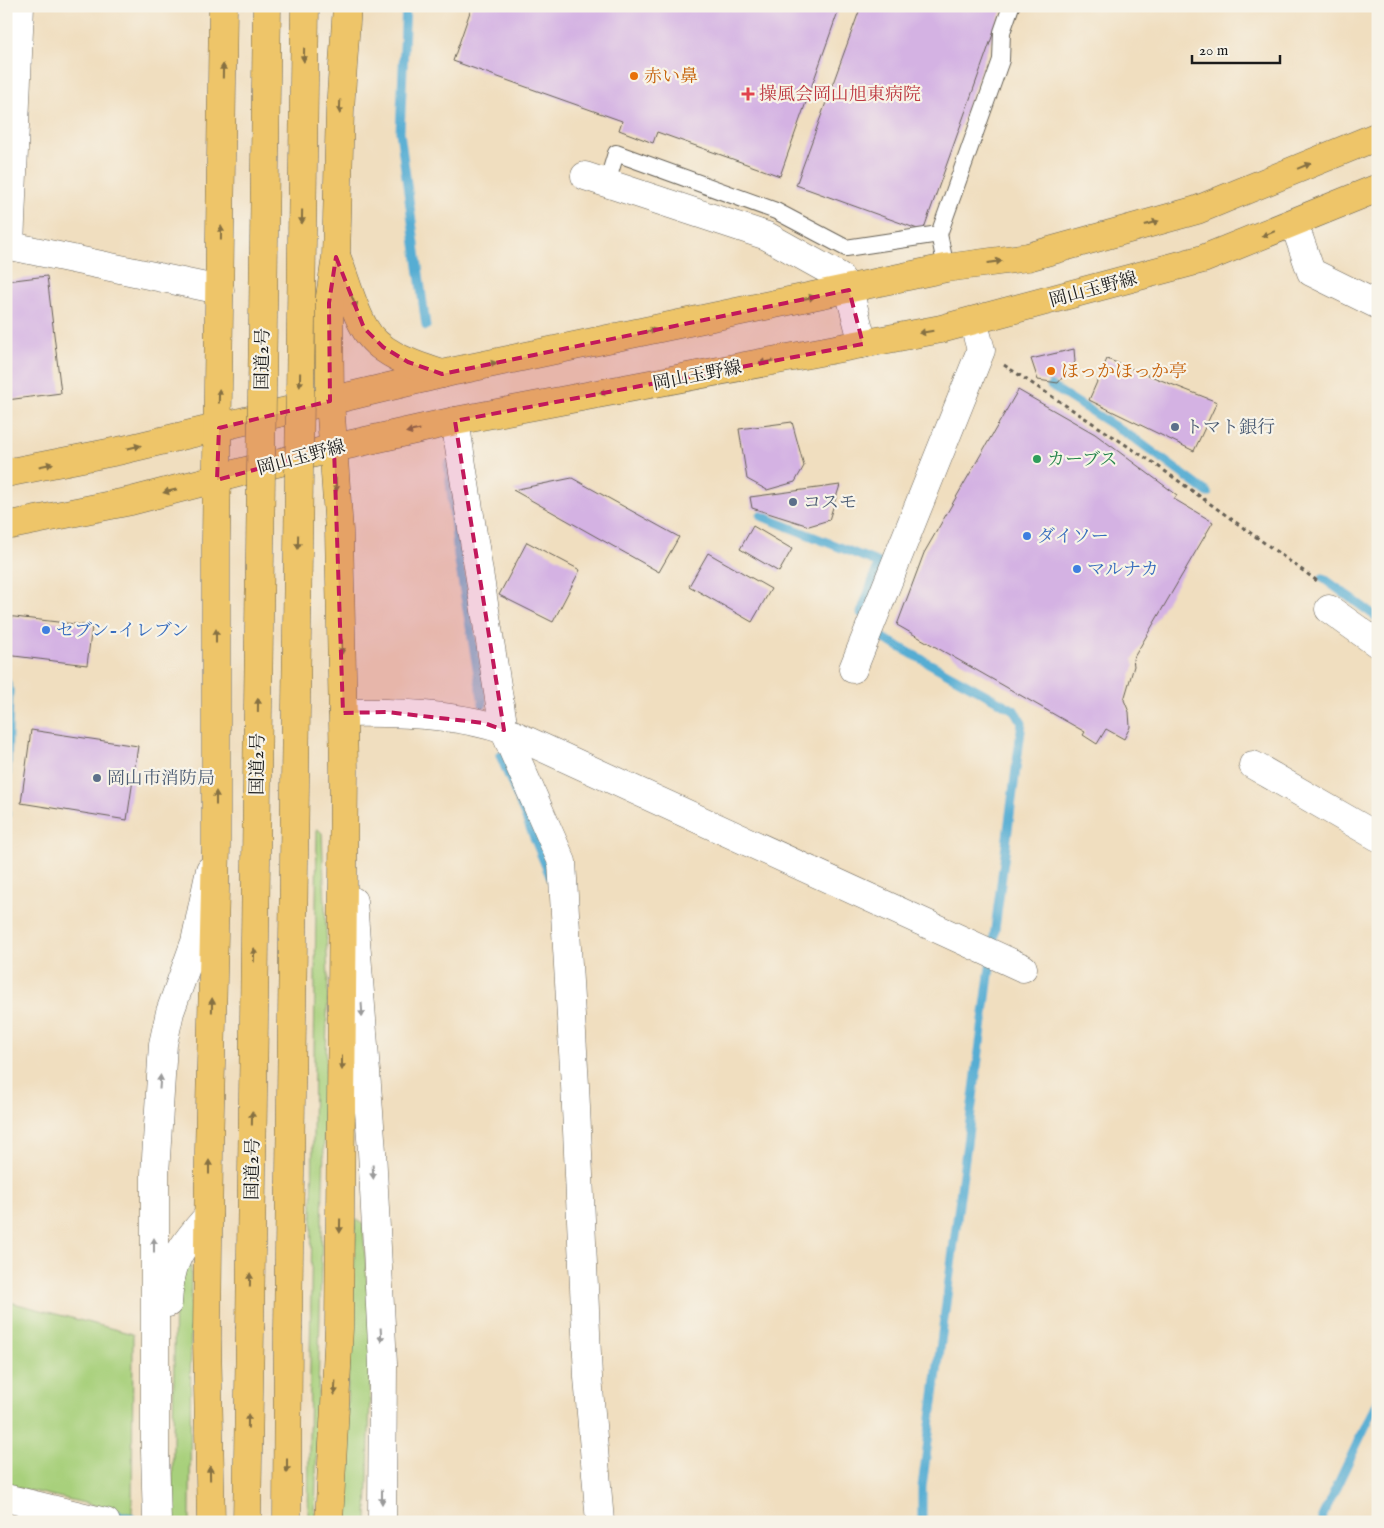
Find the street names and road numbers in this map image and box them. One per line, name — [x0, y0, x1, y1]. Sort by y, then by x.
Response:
street label: 岡山玉野線 — [1047, 268, 1140, 313]
street label: 国道2号 — [251, 328, 276, 390]
street label: 岡山玉野線 — [651, 357, 744, 396]
street label: 岡山玉野線 — [255, 436, 348, 481]
street label: 国道2号 — [246, 733, 271, 795]
street label: 国道2号 — [241, 1138, 266, 1200]

